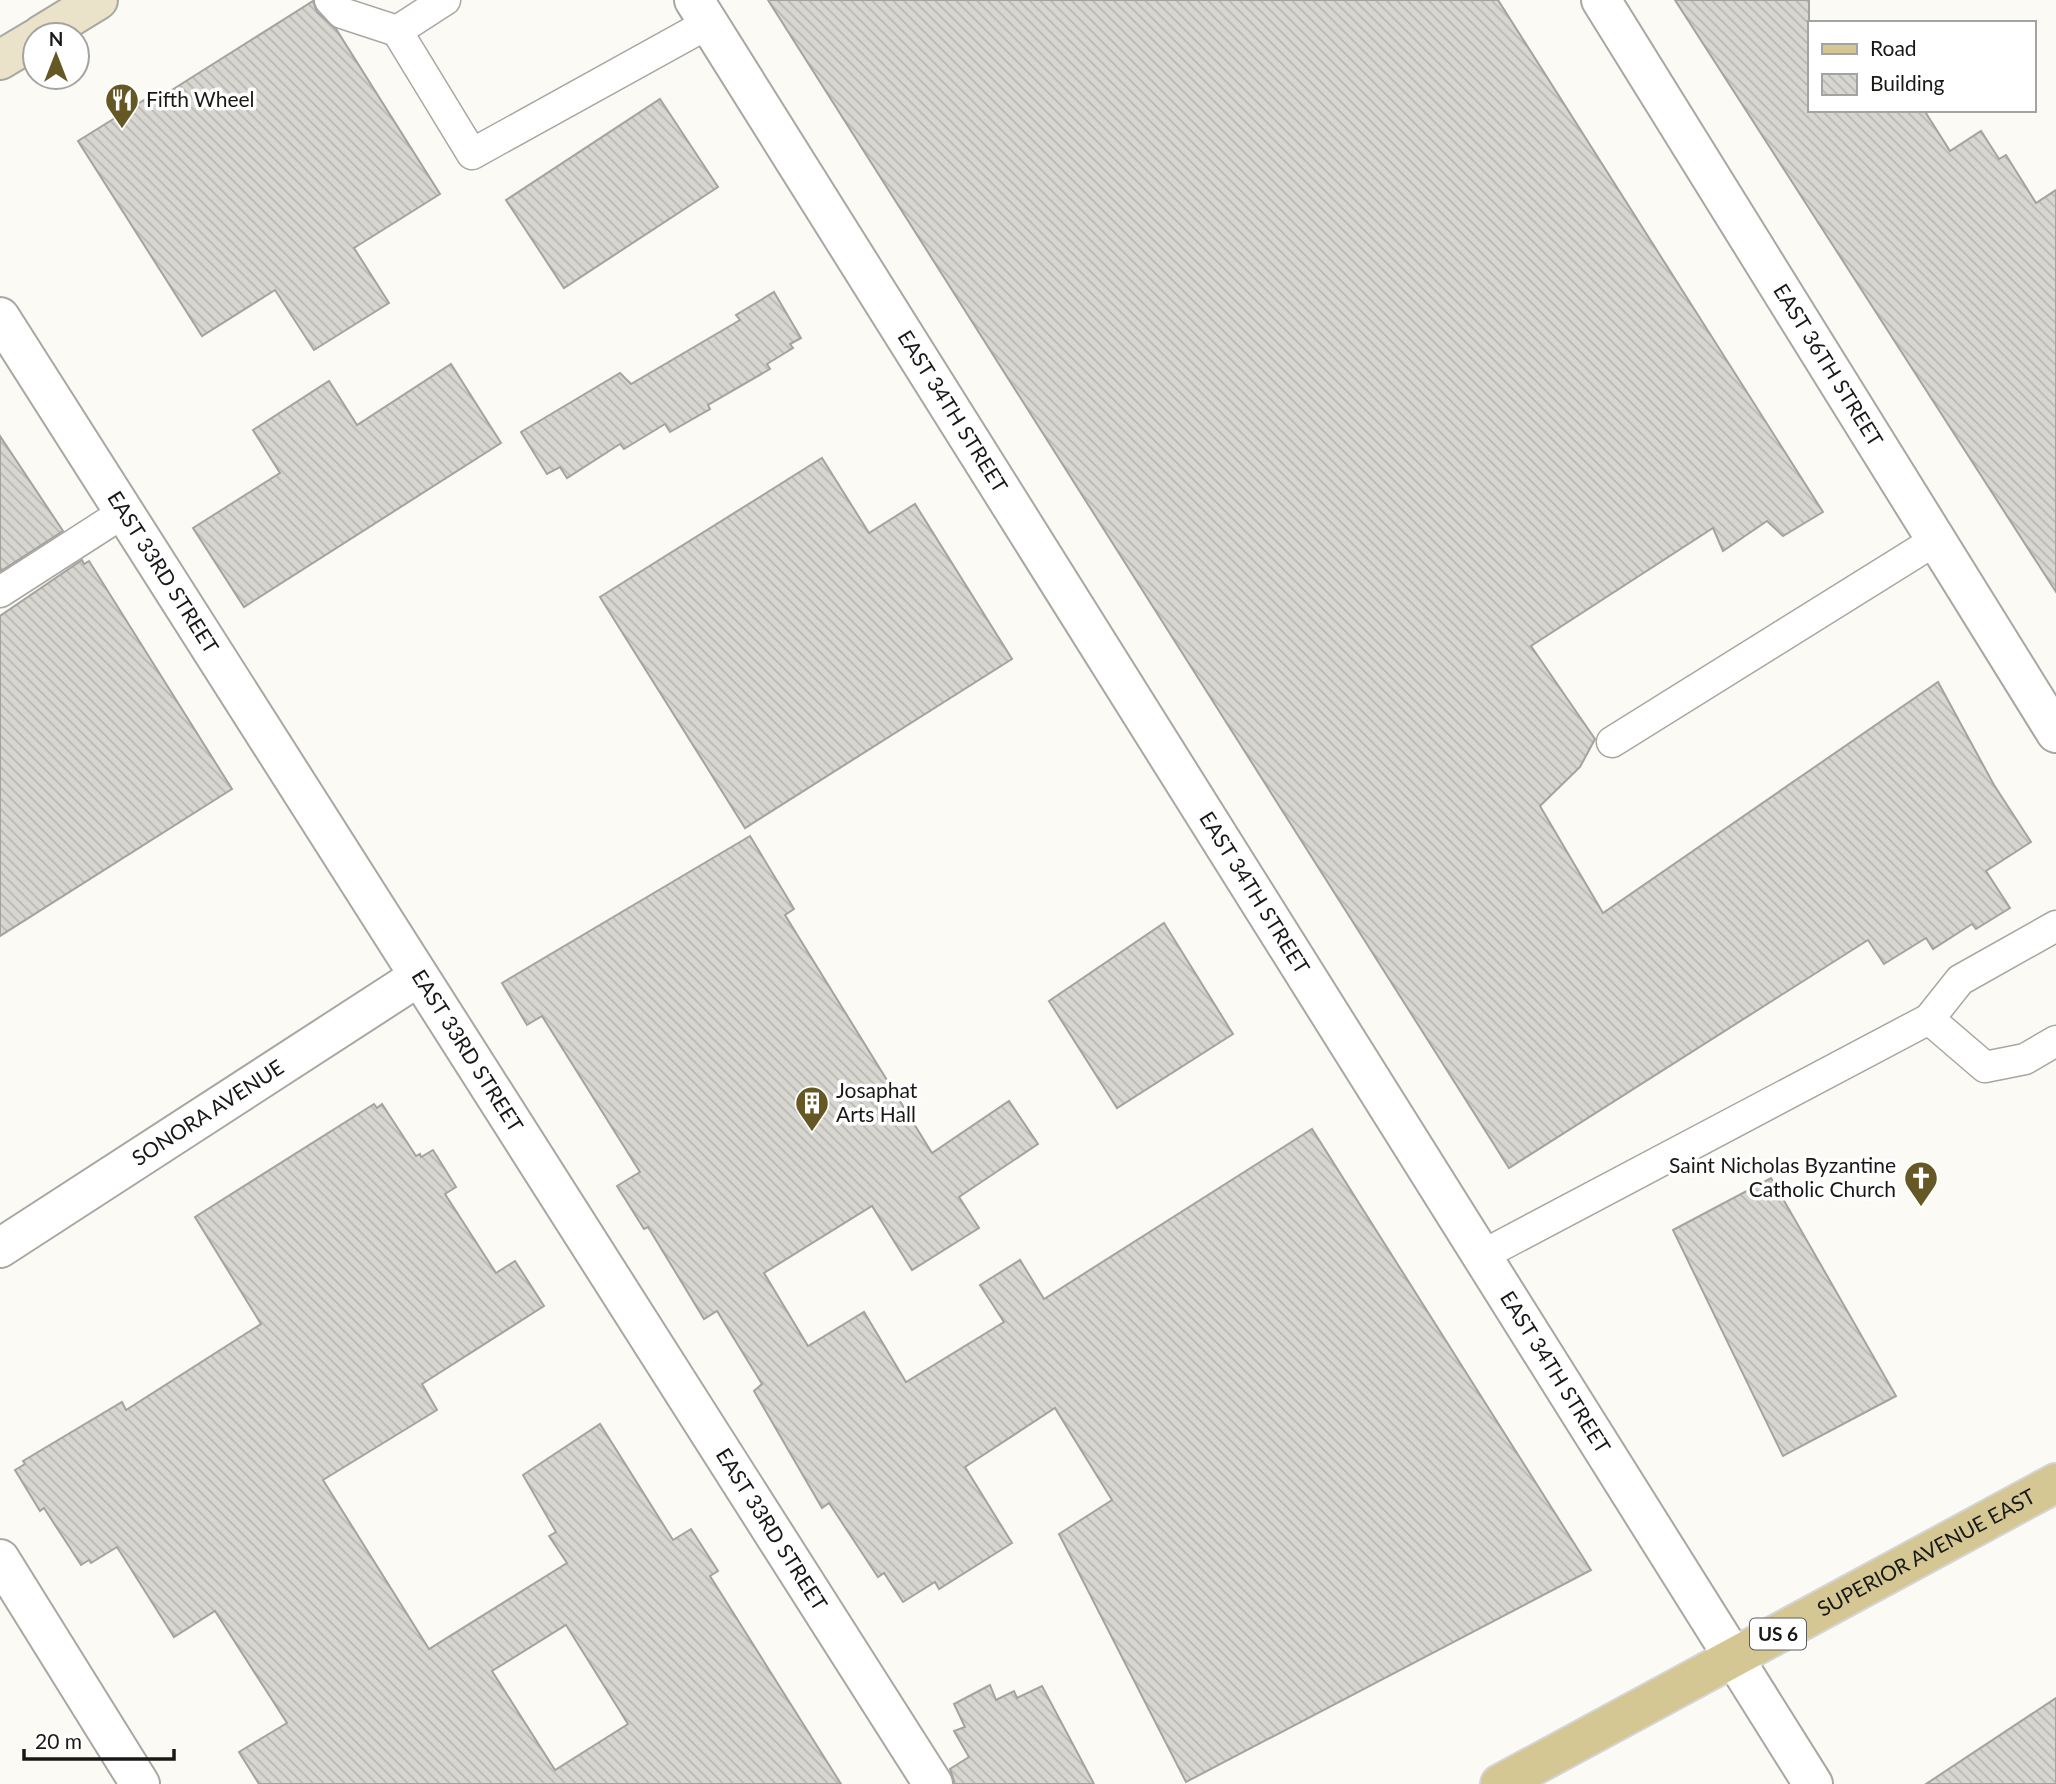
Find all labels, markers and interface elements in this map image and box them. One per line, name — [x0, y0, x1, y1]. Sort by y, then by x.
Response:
north arrow — [21, 21, 91, 91]
legend — [1808, 21, 2035, 112]
text: N — [49, 27, 63, 50]
text: Road — [1870, 35, 1917, 60]
text: Building — [1870, 70, 1945, 95]
restaurant icon: Fifth Wheel — [103, 81, 141, 130]
place label: Fifth Wheel — [146, 86, 255, 111]
street label: EAST 36TH STREET — [1769, 279, 1889, 451]
street label: EAST 34TH STREET — [893, 325, 1014, 497]
street label: EAST 33RD STREET — [103, 486, 225, 658]
street label: EAST 34TH STREET — [1195, 806, 1316, 978]
street label: EAST 33RD STREET — [407, 964, 529, 1137]
street label: SONORA AVENUE — [127, 1054, 288, 1170]
place label: Josaphat Arts Hall — [836, 1077, 918, 1126]
building icon: Josaphat Arts Hall — [793, 1084, 831, 1133]
place label: Saint Nicholas Byzantine Catholic Church — [1669, 1152, 1896, 1201]
church icon: Saint Nicholas Byzantine Catholic Church — [1902, 1159, 1940, 1208]
street label: EAST 34TH STREET — [1496, 1286, 1617, 1458]
street label: EAST 33RD STREET — [712, 1443, 834, 1615]
street label: SUPERIOR AVENUE EAST — [1813, 1482, 2040, 1621]
road number: US 6 — [1750, 1618, 1806, 1650]
scale bar — [24, 1718, 175, 1762]
text: 20 m — [35, 1728, 82, 1753]

